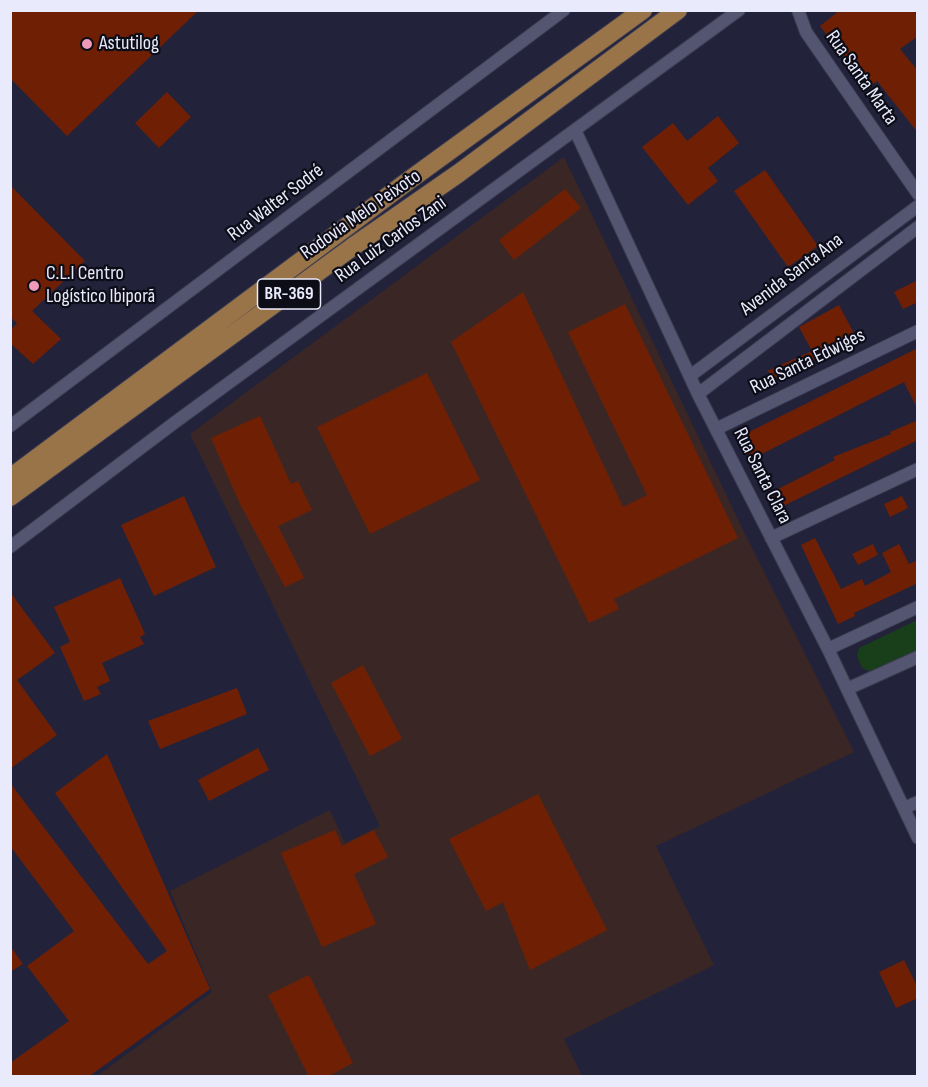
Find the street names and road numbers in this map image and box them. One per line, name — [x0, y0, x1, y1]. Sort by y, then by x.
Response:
street label: Rua Santa Marta — [820, 26, 902, 130]
street label: Rua Walter Sodré — [223, 159, 329, 247]
street label: Rodovia Melo Peixoto — [296, 165, 426, 265]
street label: Rua Luiz Carlos Zani — [331, 192, 451, 288]
street label: Avenida Santa Ana — [736, 229, 848, 321]
road number: BR-369 — [258, 279, 320, 309]
street label: Rua Santa Edwiges — [747, 324, 869, 400]
street label: Rua Santa Clara — [728, 424, 796, 528]

